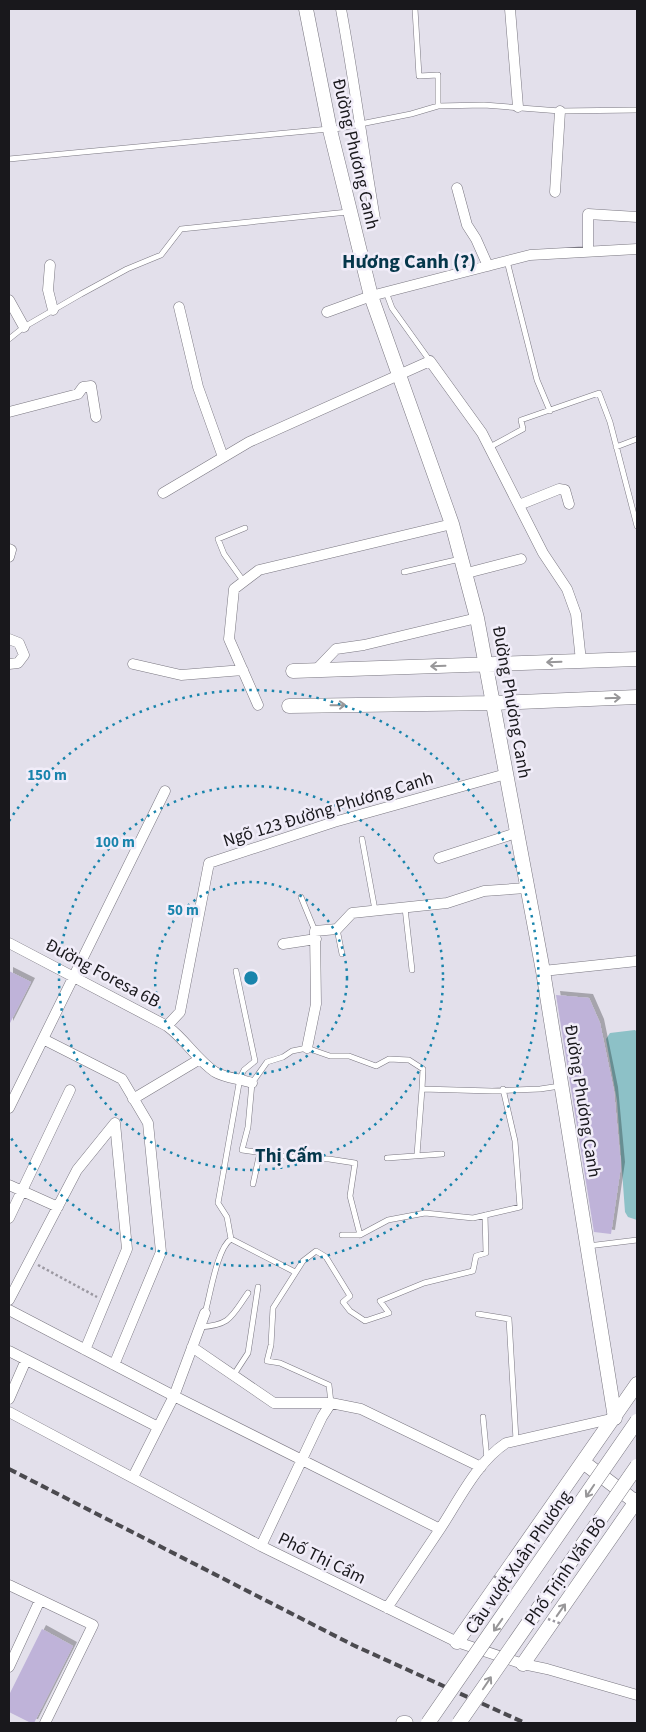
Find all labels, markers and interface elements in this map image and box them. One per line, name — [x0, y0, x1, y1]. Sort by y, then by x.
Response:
street label: Đường Phương Canh — [326, 76, 385, 232]
district label: Hương Canh (?) — [342, 248, 476, 276]
street label: Đường Phương Canh — [486, 624, 537, 780]
one-way arrow — [546, 657, 562, 667]
one-way arrow — [430, 662, 446, 671]
one-way arrow — [604, 693, 621, 703]
one-way arrow — [330, 700, 346, 710]
text: 150 m — [27, 765, 67, 786]
street label: Ngõ 123 Đường Phương Canh — [220, 766, 436, 853]
text: 100 m — [95, 832, 135, 853]
text: 50 m — [167, 900, 199, 921]
street label: Đường Foresa 6B — [41, 933, 165, 1014]
centre of rings — [242, 969, 260, 987]
street label: Đường Phương Canh — [558, 1023, 607, 1179]
district label: Thị Cấm — [255, 1143, 323, 1170]
one-way arrow — [585, 1483, 595, 1497]
street label: Cầu vượt Xuân Phương — [459, 1485, 577, 1639]
street label: Phố Trịnh Văn Bô — [519, 1512, 612, 1631]
street label: Phố Thị Cẩm — [274, 1526, 370, 1591]
one-way arrow — [556, 1603, 566, 1617]
one-way arrow — [493, 1617, 503, 1631]
one-way arrow — [482, 1676, 492, 1690]

